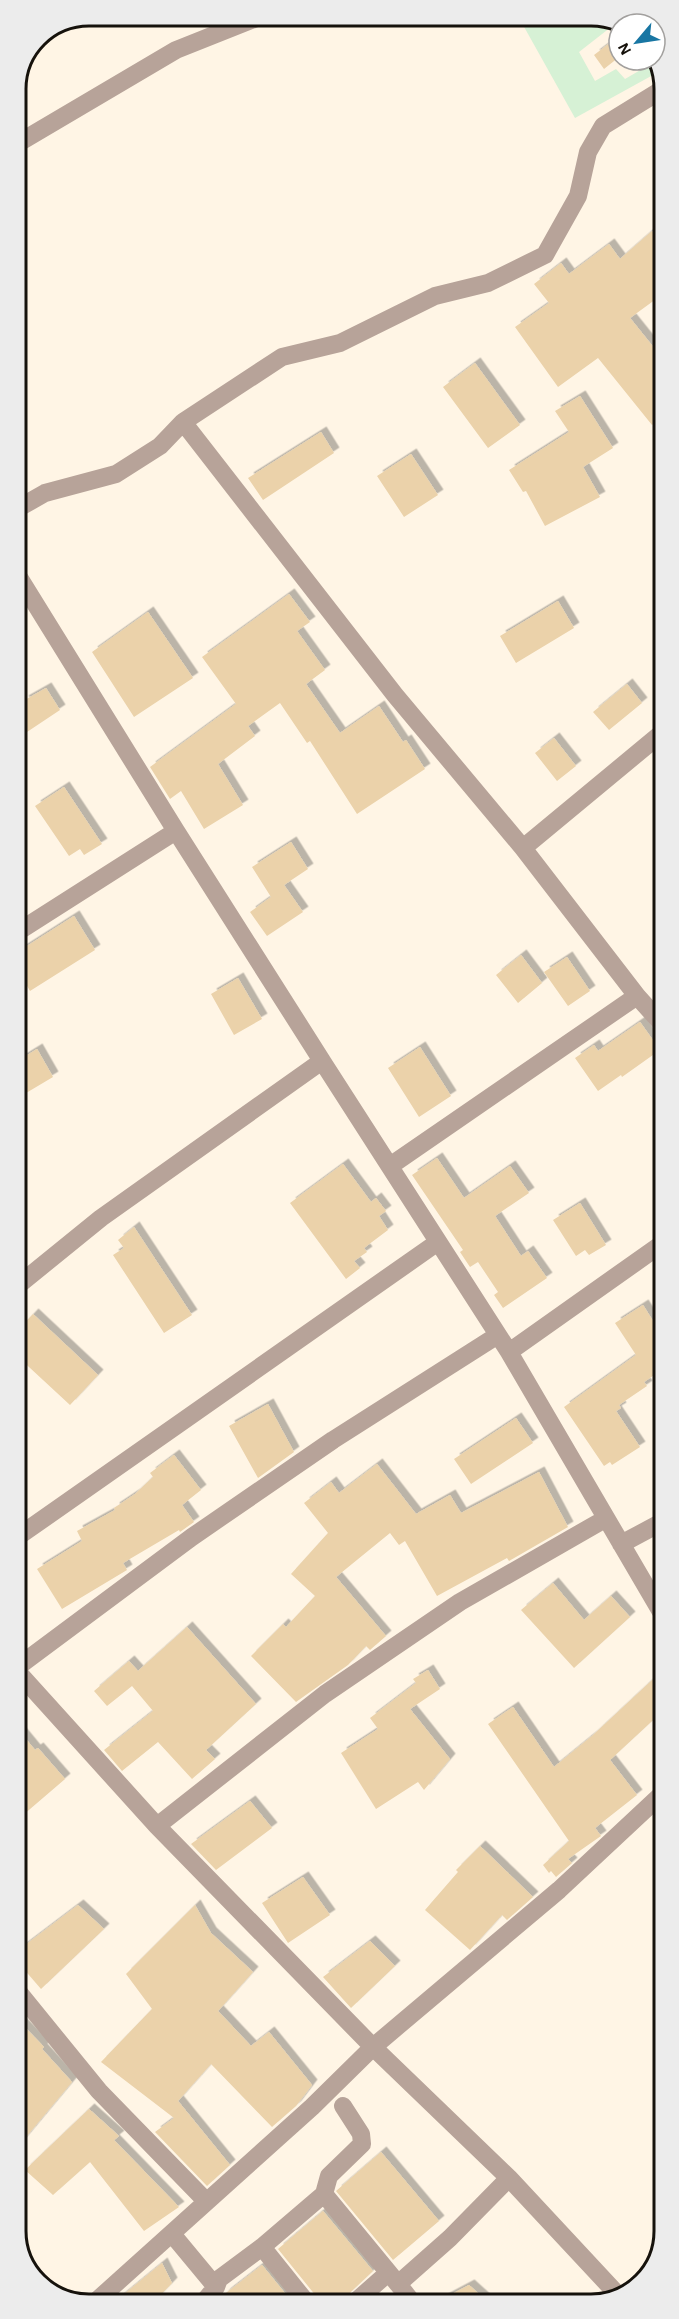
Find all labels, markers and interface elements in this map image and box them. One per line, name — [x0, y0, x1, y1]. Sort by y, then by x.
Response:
north arrow — [607, 12, 667, 72]
text: N — [615, 40, 634, 58]

